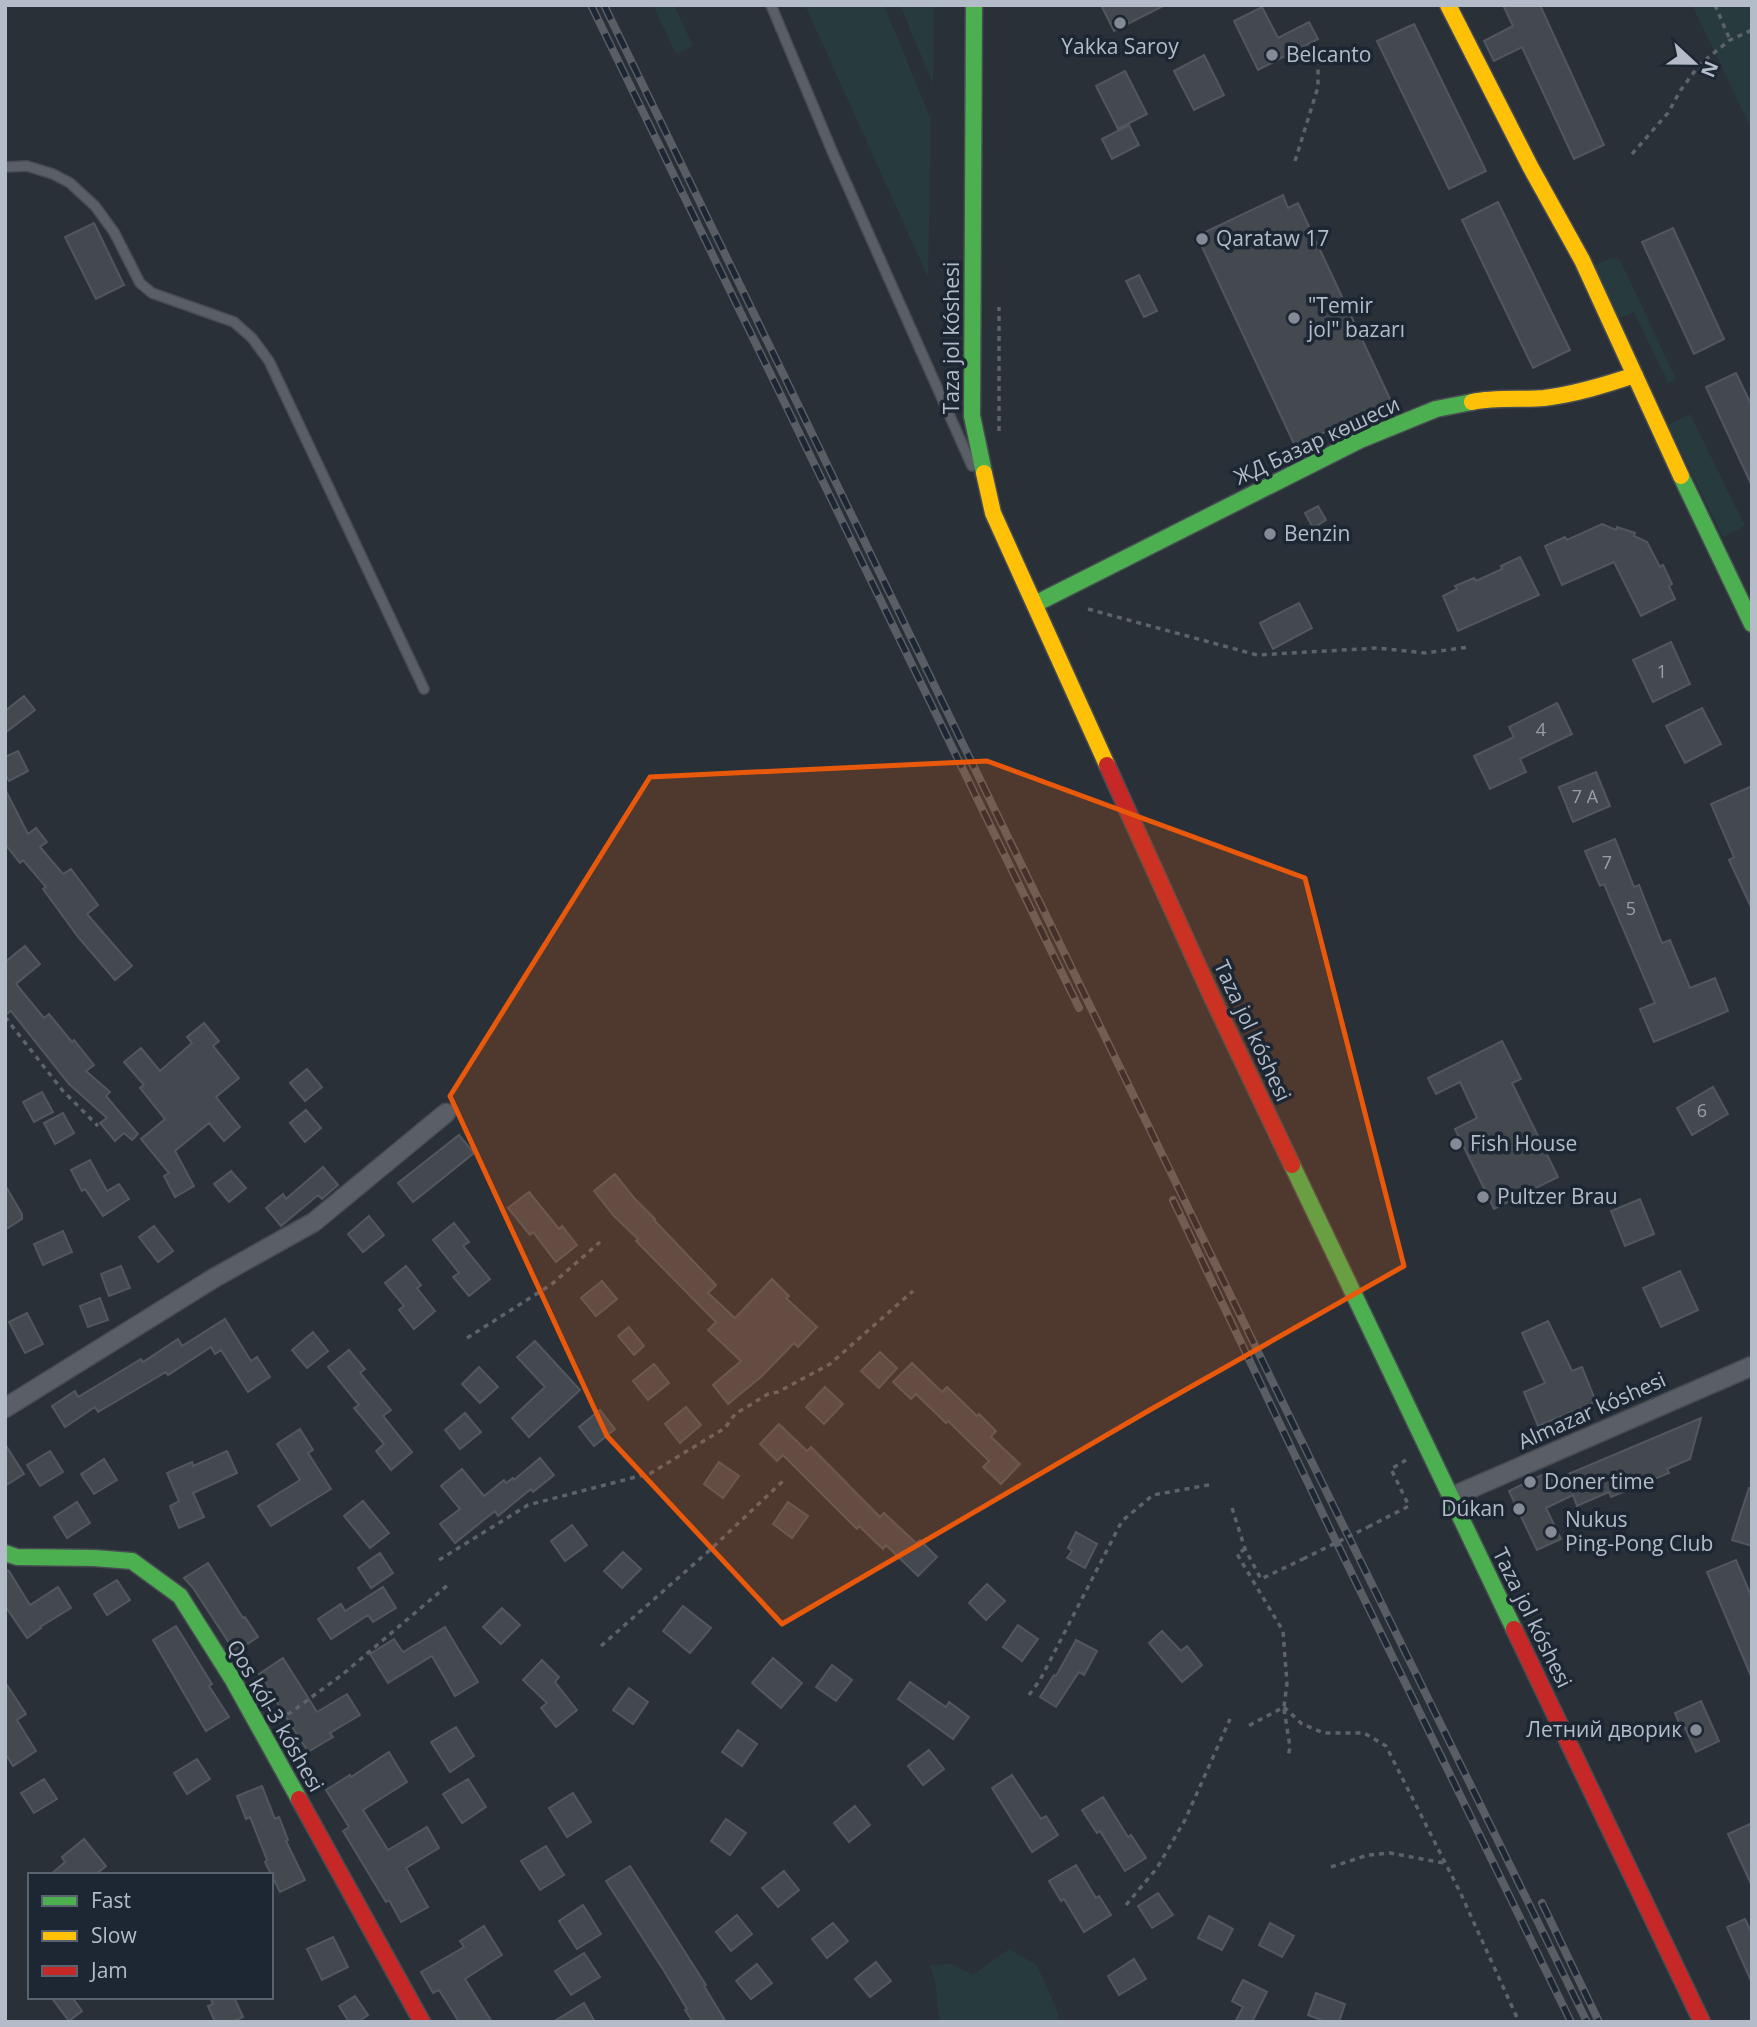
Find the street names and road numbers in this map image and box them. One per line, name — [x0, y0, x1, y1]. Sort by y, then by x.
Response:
street label: Taza jol kóshesi — [937, 262, 965, 414]
street label: ЖД Базар көшеси — [1229, 389, 1404, 491]
street label: Taza jol kóshesi — [1208, 956, 1298, 1106]
street label: Almazar kóshesi — [1513, 1365, 1670, 1455]
street label: Taza jol kóshesi — [1487, 1543, 1579, 1692]
street label: Qos kól-3 kóshesi — [221, 1634, 331, 1797]

